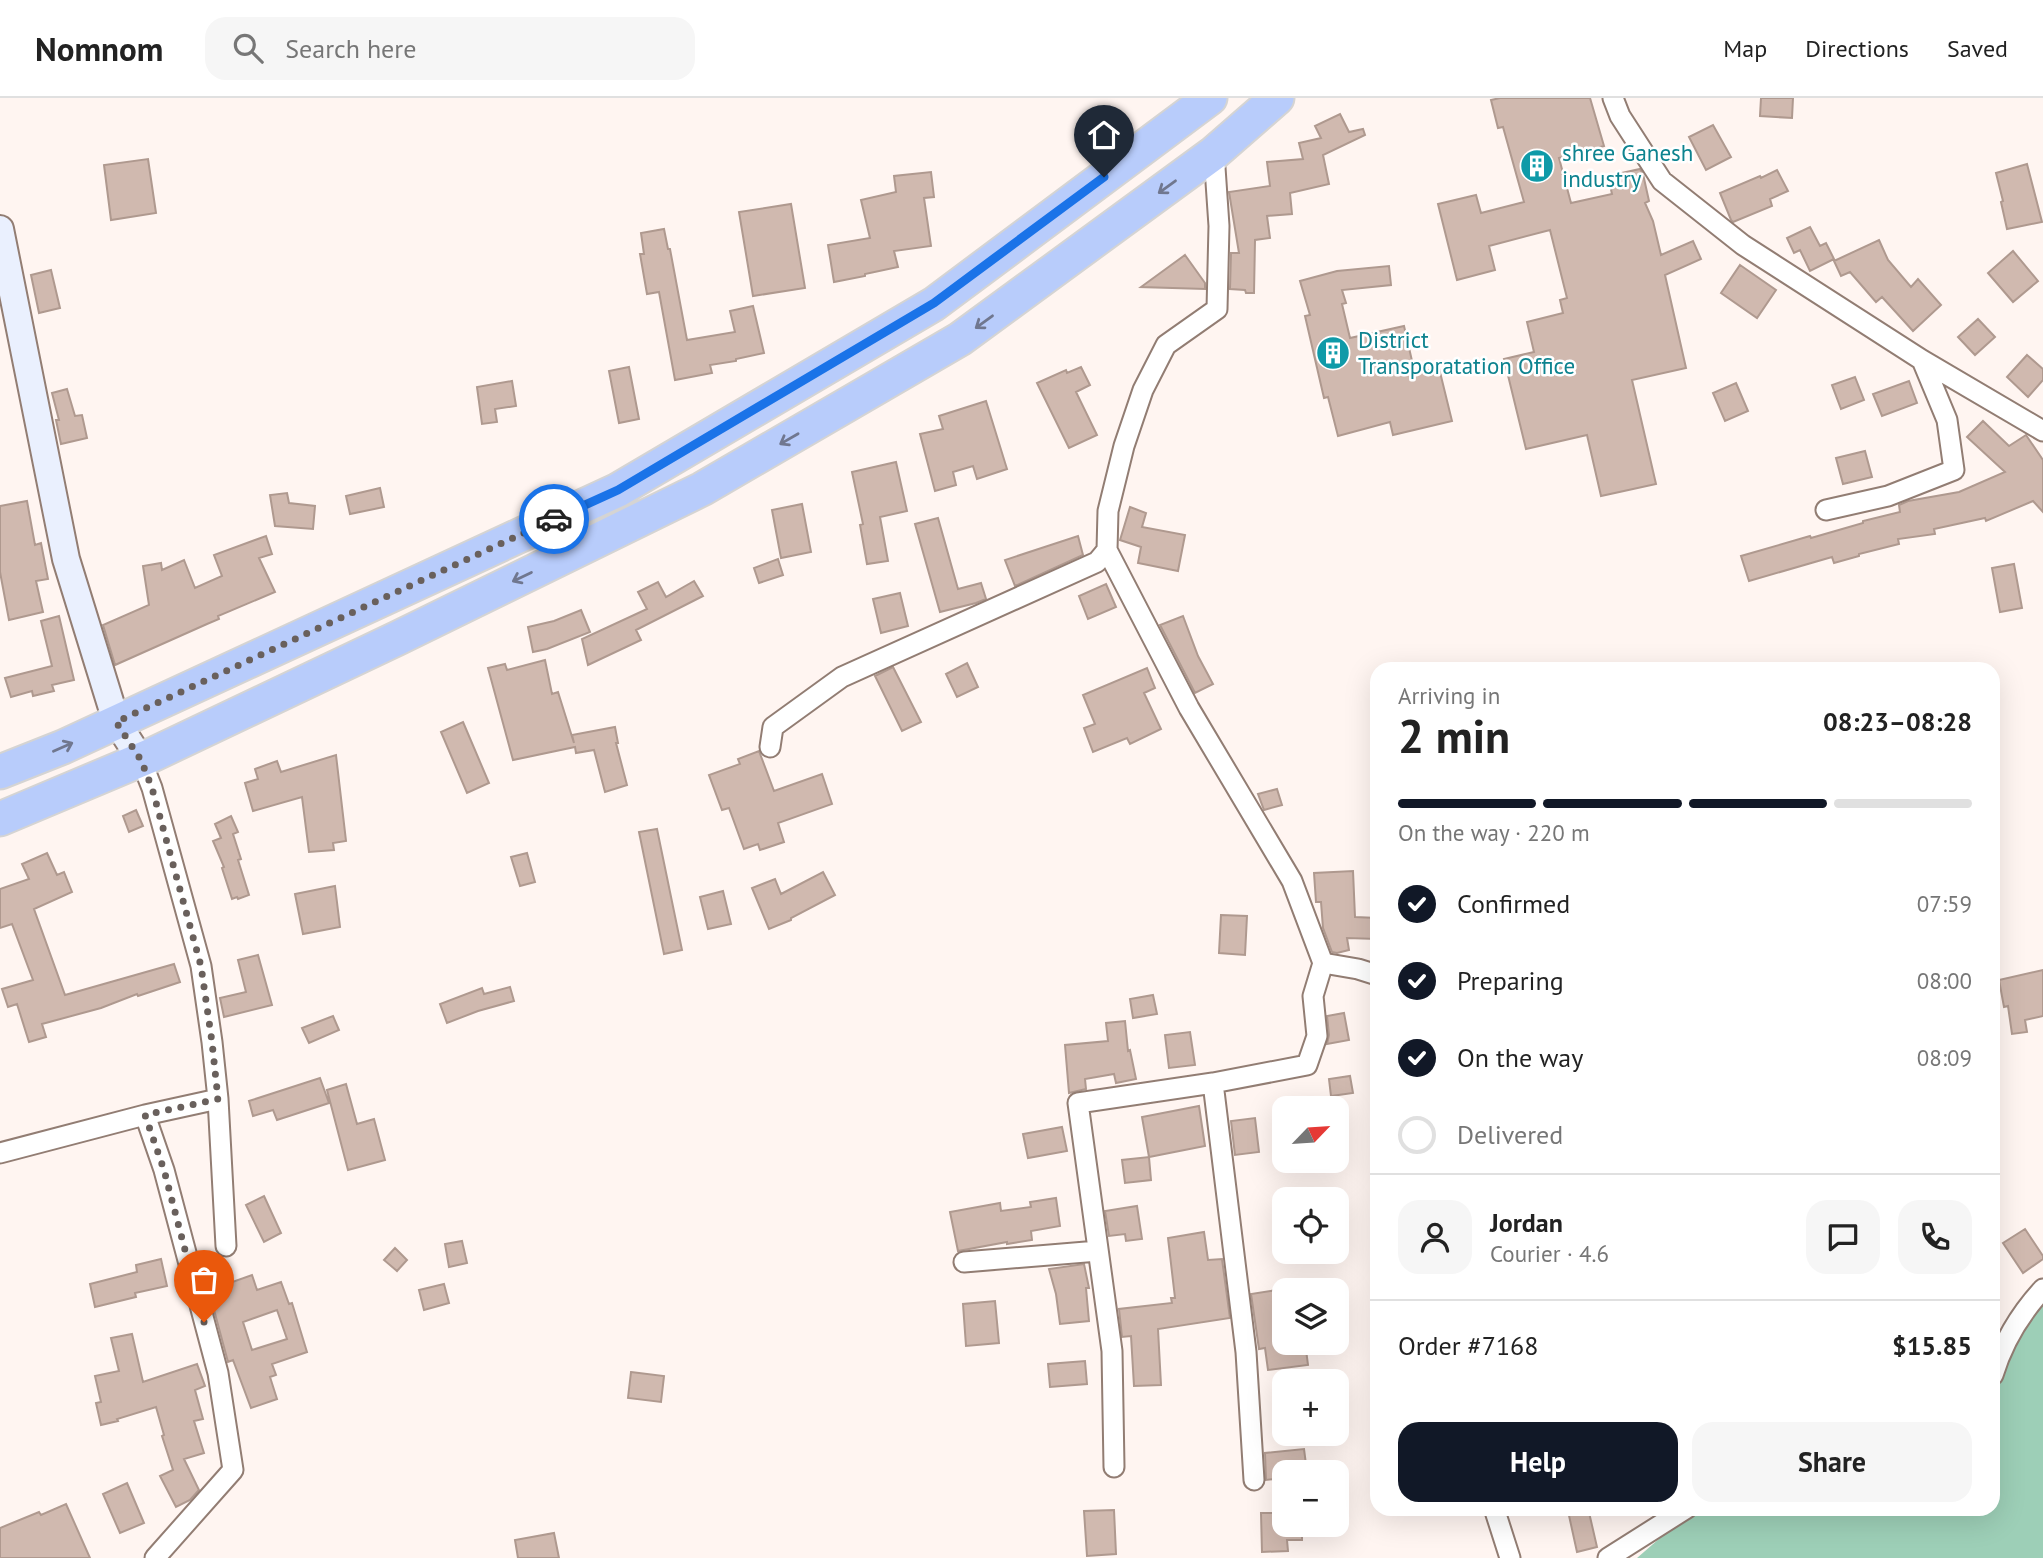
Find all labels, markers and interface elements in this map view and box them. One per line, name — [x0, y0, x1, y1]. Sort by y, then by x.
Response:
search box — [205, 17, 695, 80]
text: Nomnom — [35, 27, 163, 70]
icon: search — [229, 29, 267, 67]
text: Search here — [285, 32, 416, 65]
text: Map — [1723, 33, 1767, 64]
text: Directions — [1805, 33, 1909, 64]
text: Saved — [1947, 33, 2008, 64]
pin — [1074, 105, 1134, 177]
icon: home — [1085, 116, 1123, 154]
place label: shree Ganesh industry — [1562, 138, 1693, 193]
building icon: shree Ganesh industry — [1518, 147, 1556, 185]
one-way arrow — [1158, 180, 1177, 194]
one-way arrow — [975, 315, 994, 329]
place label: District Transporatation Office — [1358, 325, 1575, 380]
building icon: District Transporatation Office — [1314, 334, 1352, 372]
one-way arrow — [779, 432, 799, 446]
courier — [519, 484, 589, 554]
icon: car — [535, 500, 573, 538]
one-way arrow — [512, 571, 533, 585]
text: Arriving in — [1398, 681, 1500, 710]
text: 08:23–08:28 — [1823, 705, 1972, 738]
text: 2 min — [1398, 706, 1510, 766]
one-way arrow — [52, 739, 74, 752]
text: On the way · 220 m — [1398, 818, 1590, 847]
icon: check — [1398, 885, 1436, 923]
text: Confirmed — [1457, 887, 1570, 920]
text: 07:59 — [1917, 889, 1972, 918]
icon: check — [1398, 962, 1436, 1000]
text: Preparing — [1457, 964, 1564, 997]
text: 08:00 — [1917, 966, 1972, 995]
icon: check — [1398, 1039, 1436, 1077]
text: On the way — [1457, 1041, 1583, 1074]
text: 08:09 — [1917, 1043, 1972, 1072]
north arrow — [1272, 1096, 1349, 1172]
map controls — [1272, 1096, 1349, 1537]
text: Delivered — [1457, 1118, 1563, 1151]
button: locate — [1272, 1187, 1349, 1264]
button: person — [1398, 1200, 1472, 1274]
button: chat — [1806, 1200, 1880, 1274]
button: phone — [1898, 1200, 1972, 1274]
text: Jordan — [1490, 1206, 1563, 1239]
text: Courier · 4.6 — [1490, 1239, 1609, 1268]
pin — [174, 1250, 234, 1322]
icon: bag — [185, 1261, 223, 1299]
button: layers — [1272, 1278, 1349, 1355]
text: Order #7168 — [1398, 1329, 1538, 1362]
text: $15.85 — [1892, 1329, 1972, 1362]
button: + — [1272, 1369, 1349, 1446]
button: Help — [1398, 1422, 1678, 1502]
button: Share — [1692, 1422, 1972, 1502]
button: − — [1272, 1460, 1349, 1537]

